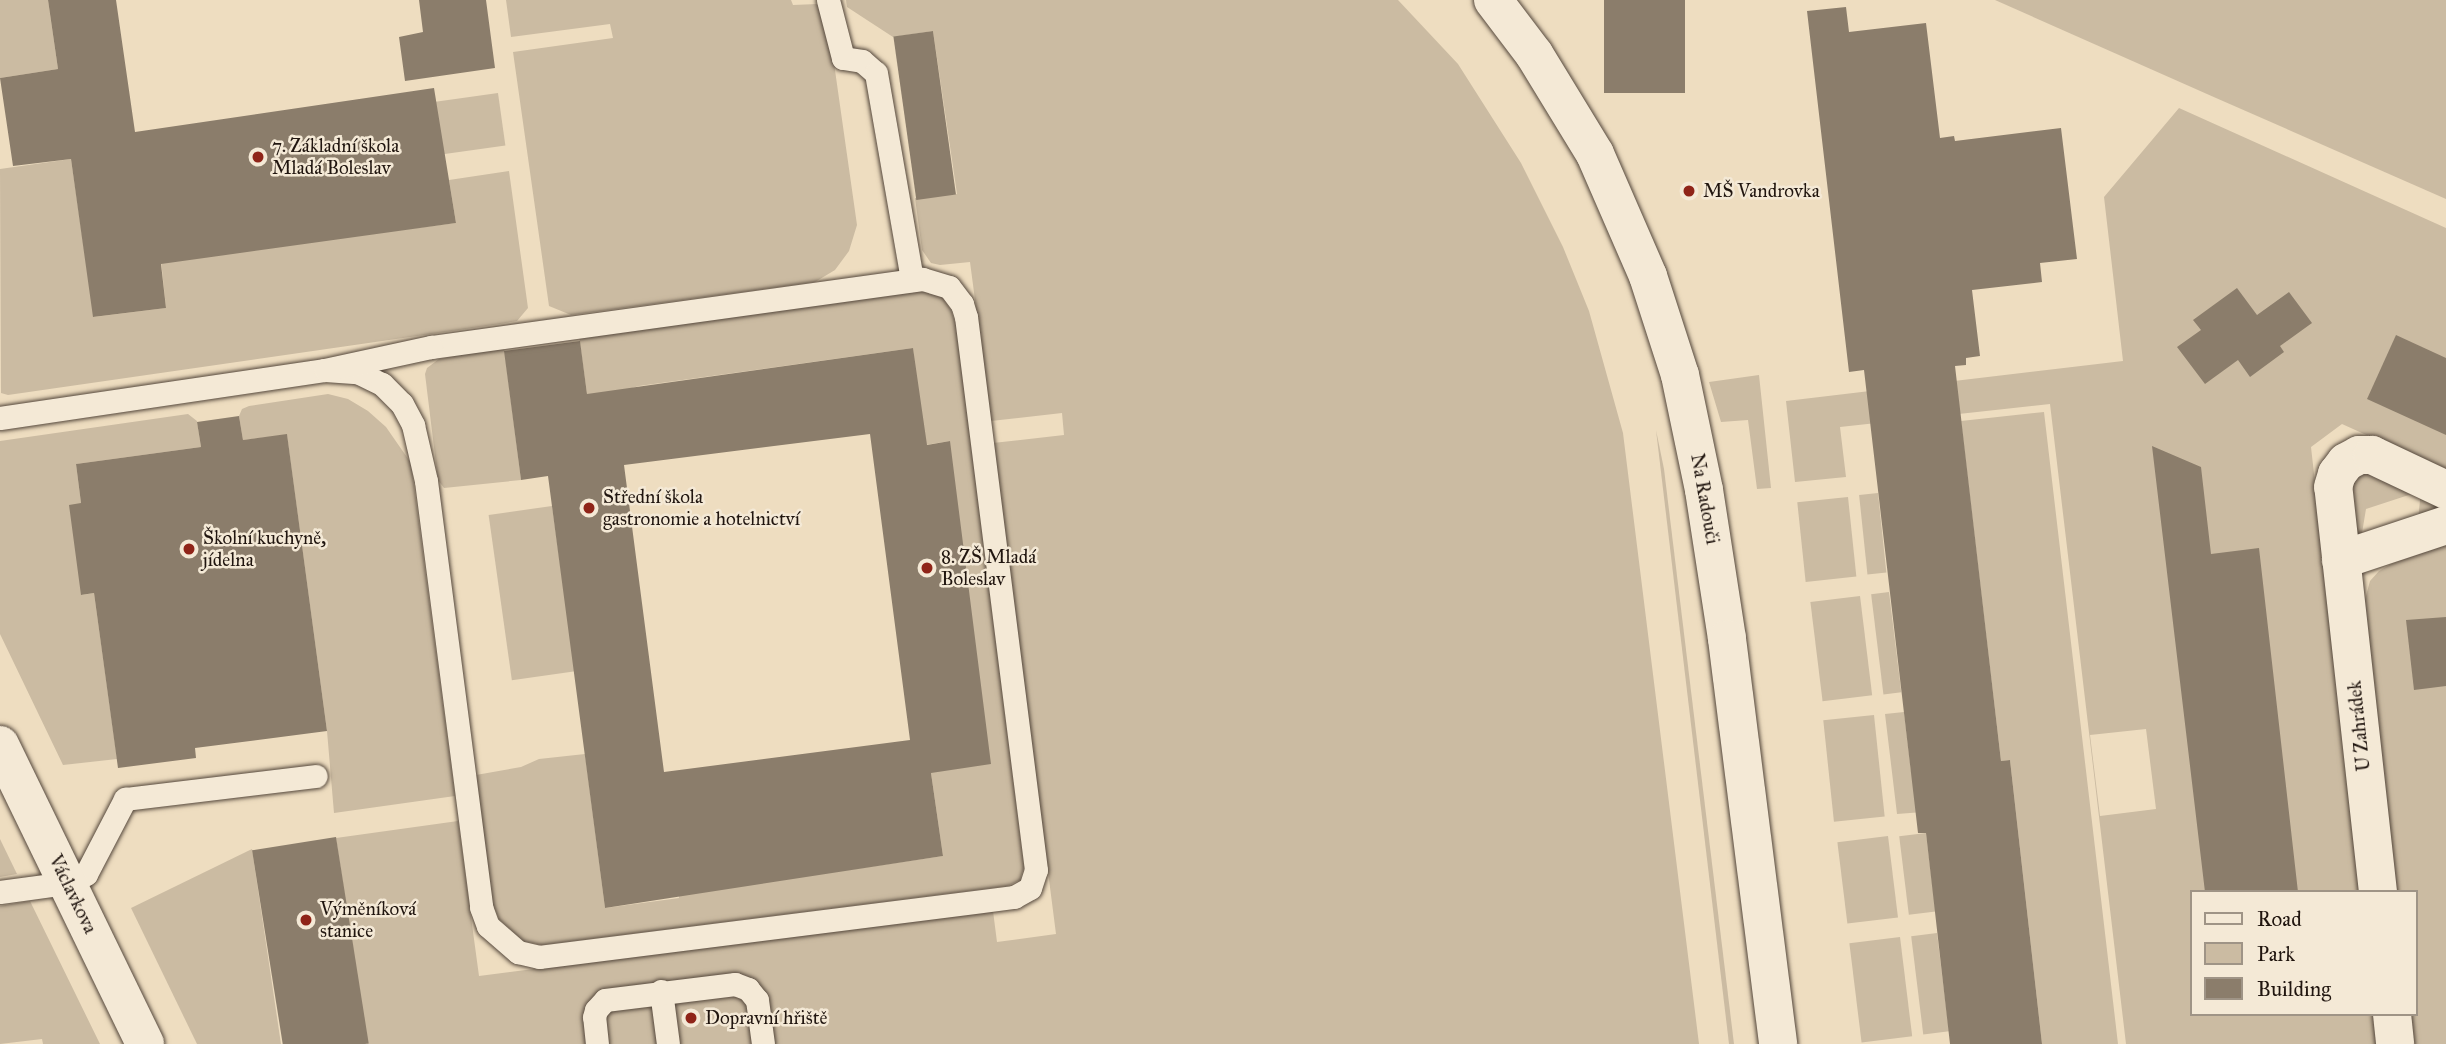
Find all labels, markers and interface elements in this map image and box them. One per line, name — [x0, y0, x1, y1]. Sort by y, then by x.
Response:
place label: 7. Základní škola Mladá Boleslav — [272, 135, 399, 179]
marker: 7. Základní škola Mladá Boleslav — [250, 149, 266, 165]
place label: MŠ Vandrovka — [1703, 180, 1820, 202]
marker: MŠ Vandrovka — [1681, 183, 1697, 199]
street label: Na Radouči — [1686, 452, 1724, 546]
place label: Střední škola gastronomie a hotelnictví — [603, 486, 800, 530]
marker: Střední škola gastronomie a hotelnictví — [581, 500, 597, 516]
place label: Školní kuchyně, jídelna — [203, 527, 326, 571]
marker: Školní kuchyně, jídelna — [181, 541, 197, 557]
place label: 8. ZŠ Mladá Boleslav — [941, 546, 1036, 590]
marker: 8. ZŠ Mladá Boleslav — [919, 560, 935, 576]
street label: U Zahrádek — [2343, 680, 2375, 772]
street label: Václavkova — [44, 851, 102, 937]
legend — [2190, 890, 2418, 1016]
place label: Výměníková stanice — [320, 898, 416, 942]
text: Road — [2257, 906, 2302, 932]
marker: Výměníková stanice — [298, 912, 314, 928]
text: Park — [2257, 941, 2295, 967]
text: Building — [2257, 976, 2331, 1002]
place label: Dopravní hřiště — [705, 1007, 827, 1029]
marker: Dopravní hřiště — [683, 1010, 699, 1026]

